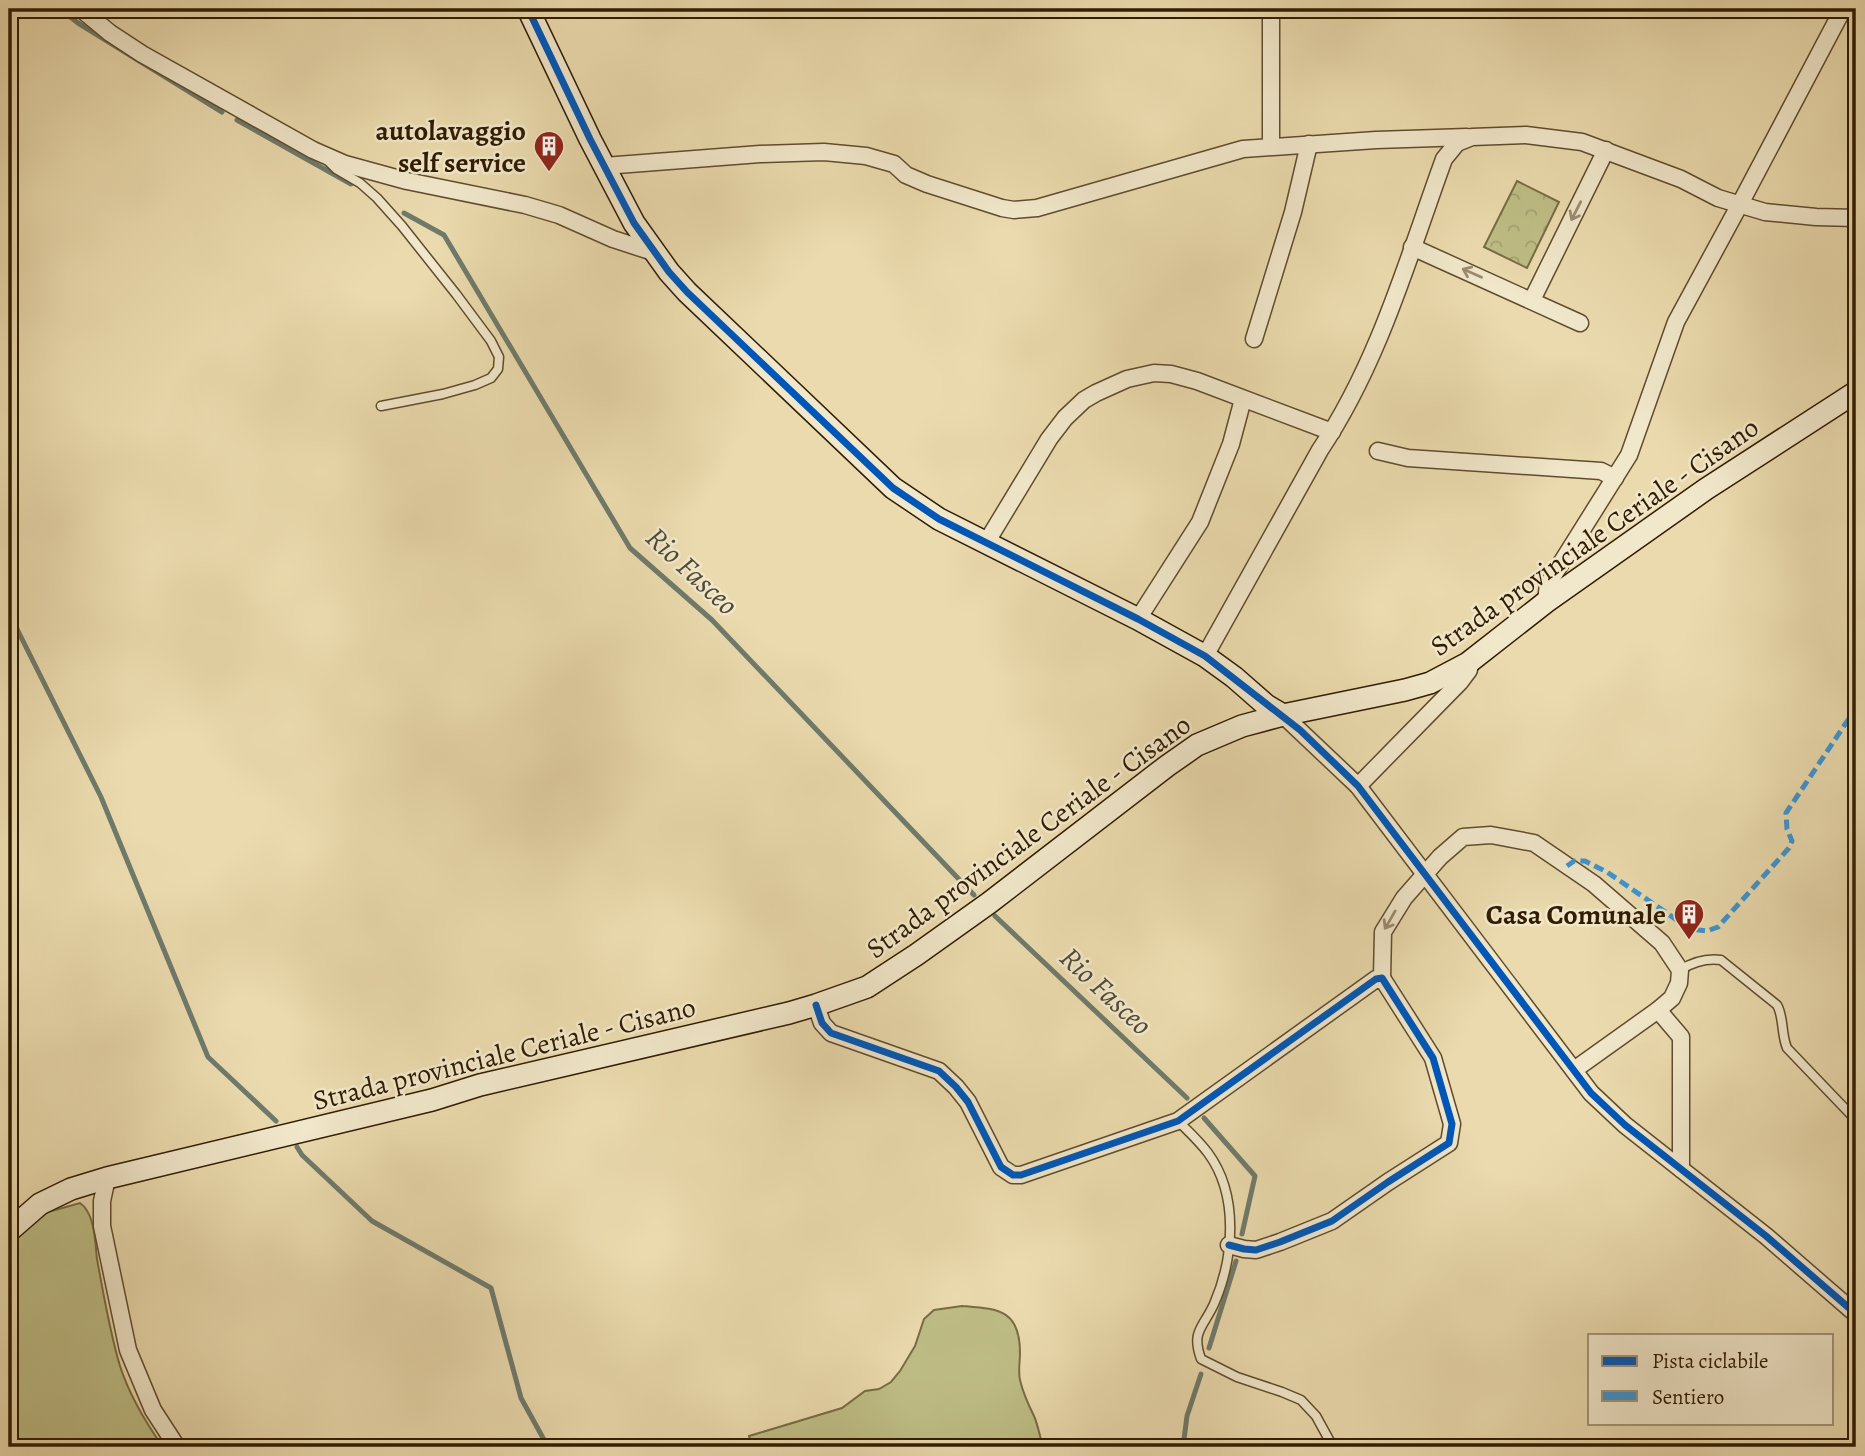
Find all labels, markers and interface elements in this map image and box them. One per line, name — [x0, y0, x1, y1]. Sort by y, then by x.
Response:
place label: autolavaggio self service — [376, 112, 526, 182]
building icon: autolavaggio self service — [532, 129, 566, 173]
one-way arrow — [1568, 200, 1582, 221]
one-way arrow — [1462, 266, 1483, 279]
street label: Strada provinciale Ceriale - Cisano — [1423, 409, 1766, 665]
water label: Rio Fasceo — [637, 518, 747, 624]
street label: Strada provinciale Ceriale - Cisano — [858, 706, 1199, 968]
place label: Casa Comunale — [1486, 896, 1666, 934]
building icon: Casa Comunale — [1672, 897, 1706, 941]
one-way arrow — [1383, 910, 1397, 930]
water label: Rio Fasceo — [1051, 938, 1161, 1044]
street label: Strada provinciale Ceriale - Cisano — [309, 988, 699, 1120]
legend — [1588, 1334, 1834, 1424]
text: Pista ciclabile — [1652, 1347, 1768, 1375]
text: Sentiero — [1652, 1383, 1724, 1411]

